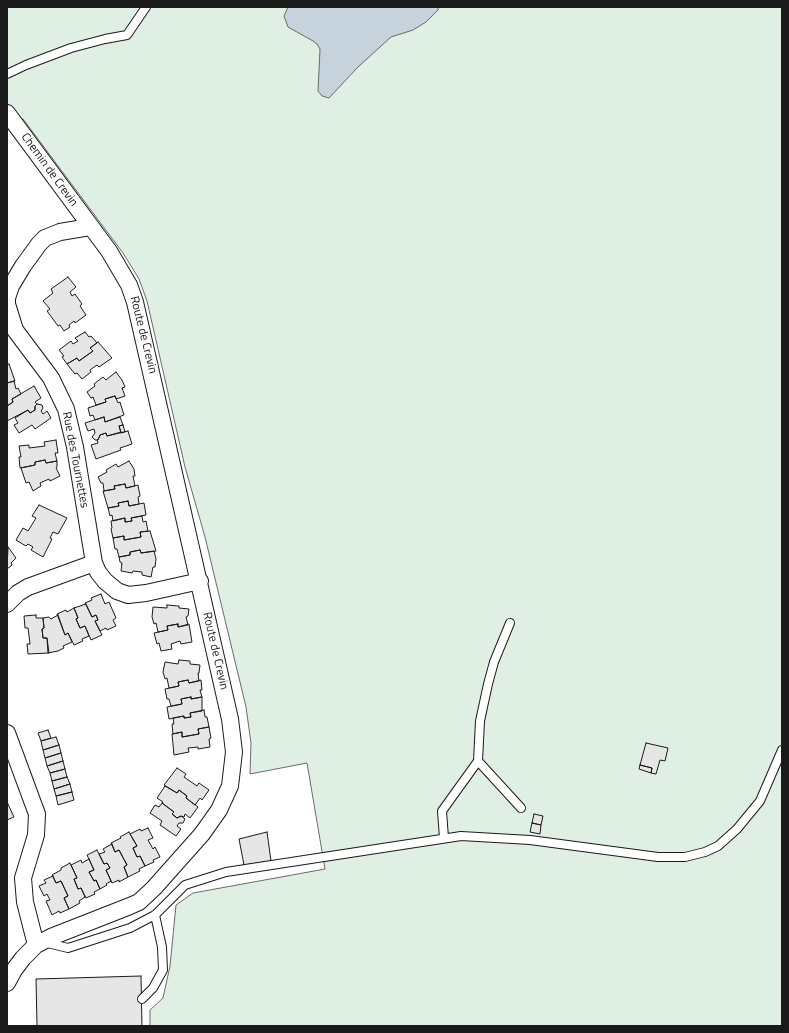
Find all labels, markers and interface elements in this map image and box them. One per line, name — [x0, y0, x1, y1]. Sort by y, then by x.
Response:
street label: Chemin de Crevin — [18, 131, 80, 209]
street label: Route de Crevin — [126, 295, 160, 375]
street label: Rue des Tournettes — [59, 411, 91, 509]
street label: Route de Crevin — [199, 611, 231, 691]

